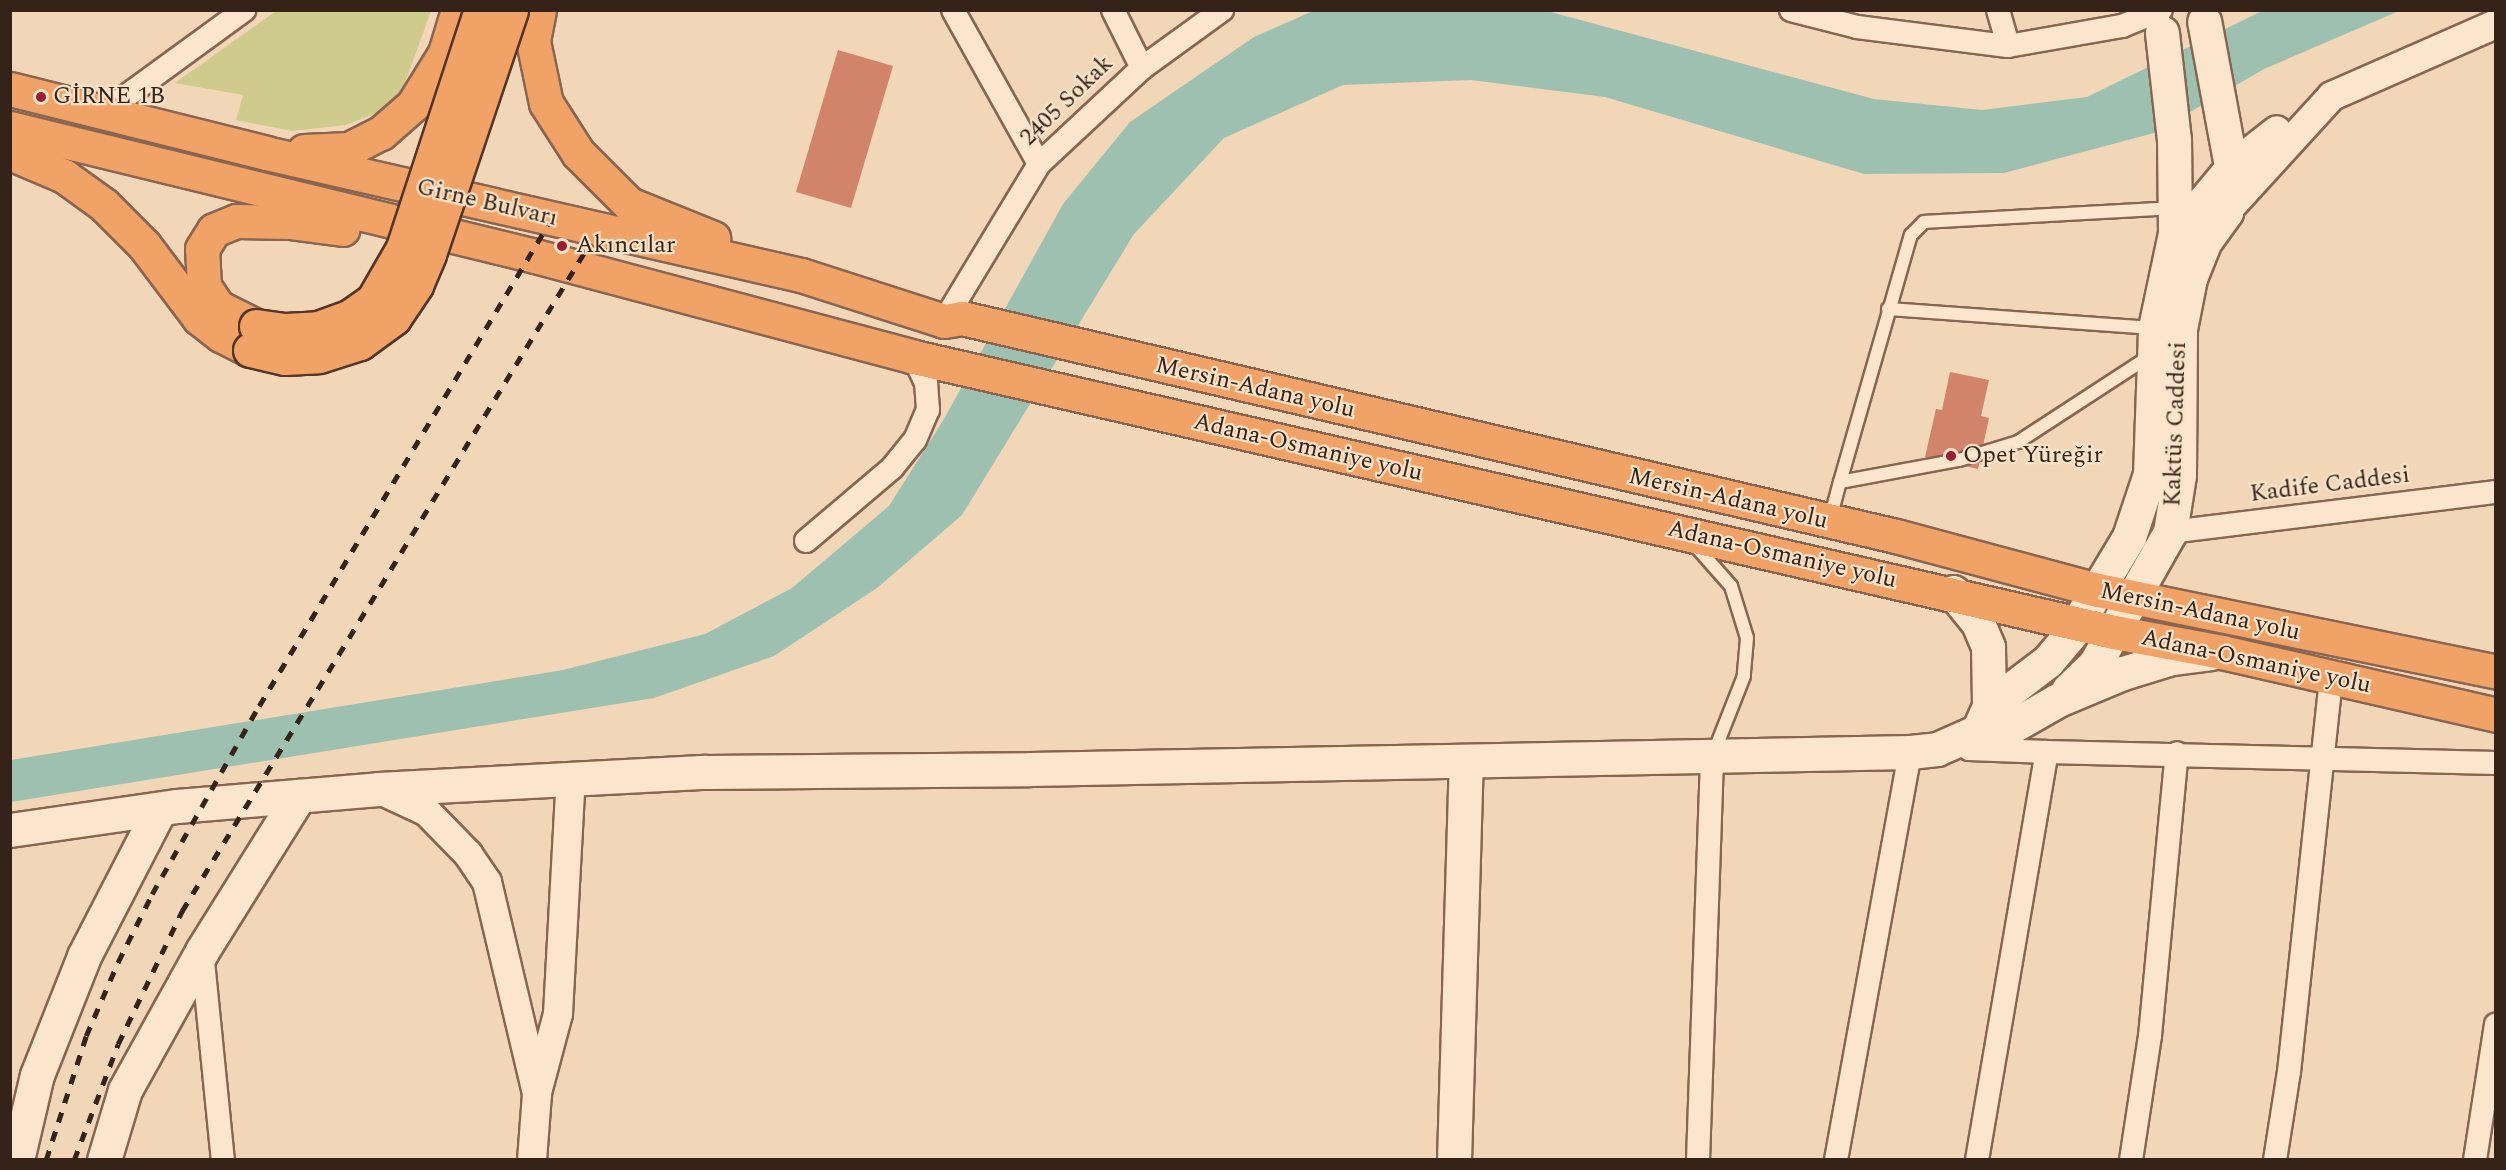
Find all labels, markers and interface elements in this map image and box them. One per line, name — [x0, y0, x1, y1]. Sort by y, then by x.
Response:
street label: 2405 Sokak — [1014, 50, 1120, 152]
place label: GİRNE 1B — [53, 83, 165, 111]
marker: GİRNE 1B — [34, 90, 48, 104]
street label: Girne Bulvarı — [414, 173, 560, 233]
place label: Akıncılar — [576, 232, 675, 260]
marker: Akıncılar — [553, 237, 571, 255]
street label: Kaktüs Caddesi — [2159, 341, 2193, 507]
street label: Mersin-Adana yolu — [1153, 351, 1357, 425]
street label: Adana-Osmaniye yolu — [1191, 408, 1425, 488]
place label: Opet Yüreğir — [1963, 442, 2103, 470]
marker: Opet Yüreğir — [1944, 449, 1958, 463]
street label: Kadife Caddesi — [2248, 461, 2412, 509]
street label: Mersin-Adana yolu — [1626, 462, 1830, 536]
street label: Adana-Osmaniye yolu — [1665, 515, 1899, 595]
street label: Mersin-Adana yolu — [2097, 577, 2303, 647]
street label: Adana-Osmaniye yolu — [2138, 624, 2374, 700]

